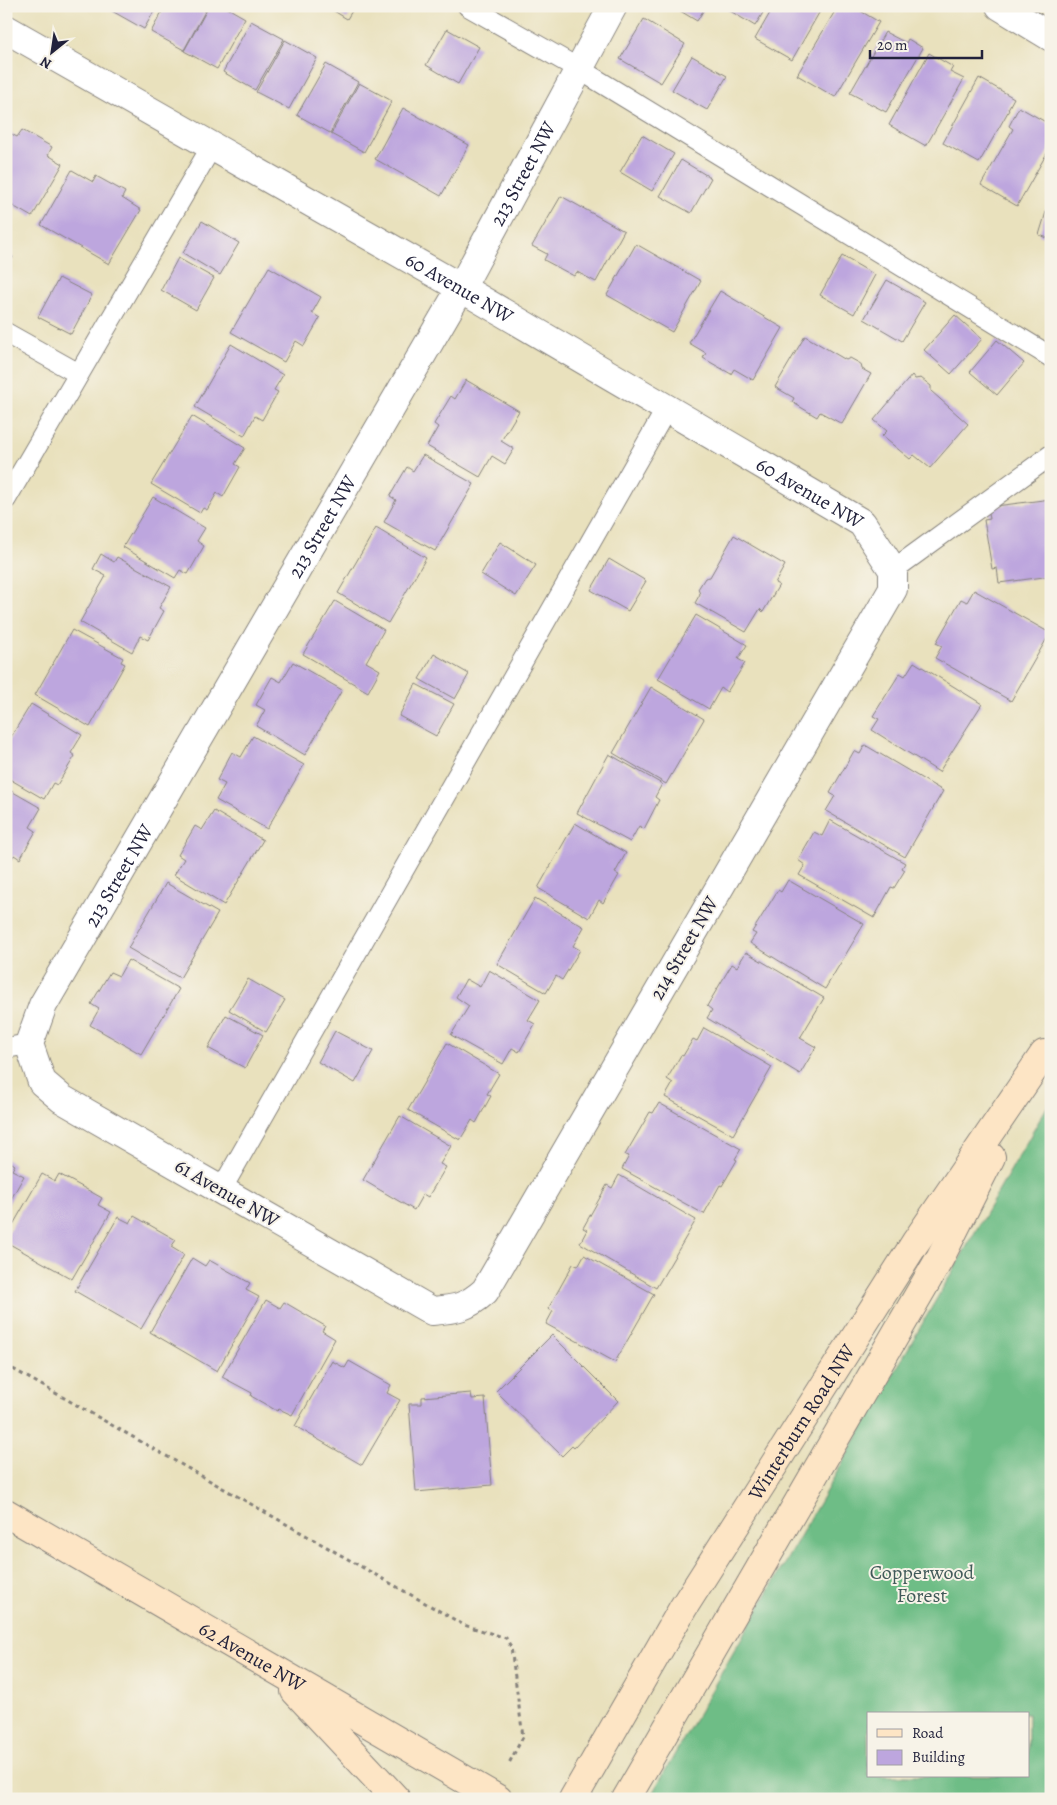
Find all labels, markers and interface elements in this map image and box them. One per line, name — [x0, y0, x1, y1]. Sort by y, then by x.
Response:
north arrow — [28, 28, 78, 78]
scale bar — [870, 28, 982, 60]
text: 20 m — [877, 35, 908, 55]
text: N — [37, 52, 55, 74]
street label: 213 Street NW — [484, 116, 562, 230]
street label: 60 Avenue NW — [401, 246, 519, 330]
street label: 60 Avenue NW — [751, 450, 869, 535]
street label: 213 Street NW — [281, 470, 363, 583]
street label: 213 Street NW — [78, 819, 159, 932]
street label: 214 Street NW — [643, 891, 725, 1005]
street label: 61 Avenue NW — [170, 1152, 285, 1234]
street label: Winterburn Road NW — [741, 1338, 861, 1506]
park label: Copperwood Forest — [870, 1559, 975, 1609]
street label: 62 Avenue NW — [194, 1615, 311, 1698]
legend — [867, 1712, 1030, 1778]
text: Road — [912, 1723, 944, 1743]
text: Building — [912, 1747, 965, 1767]

